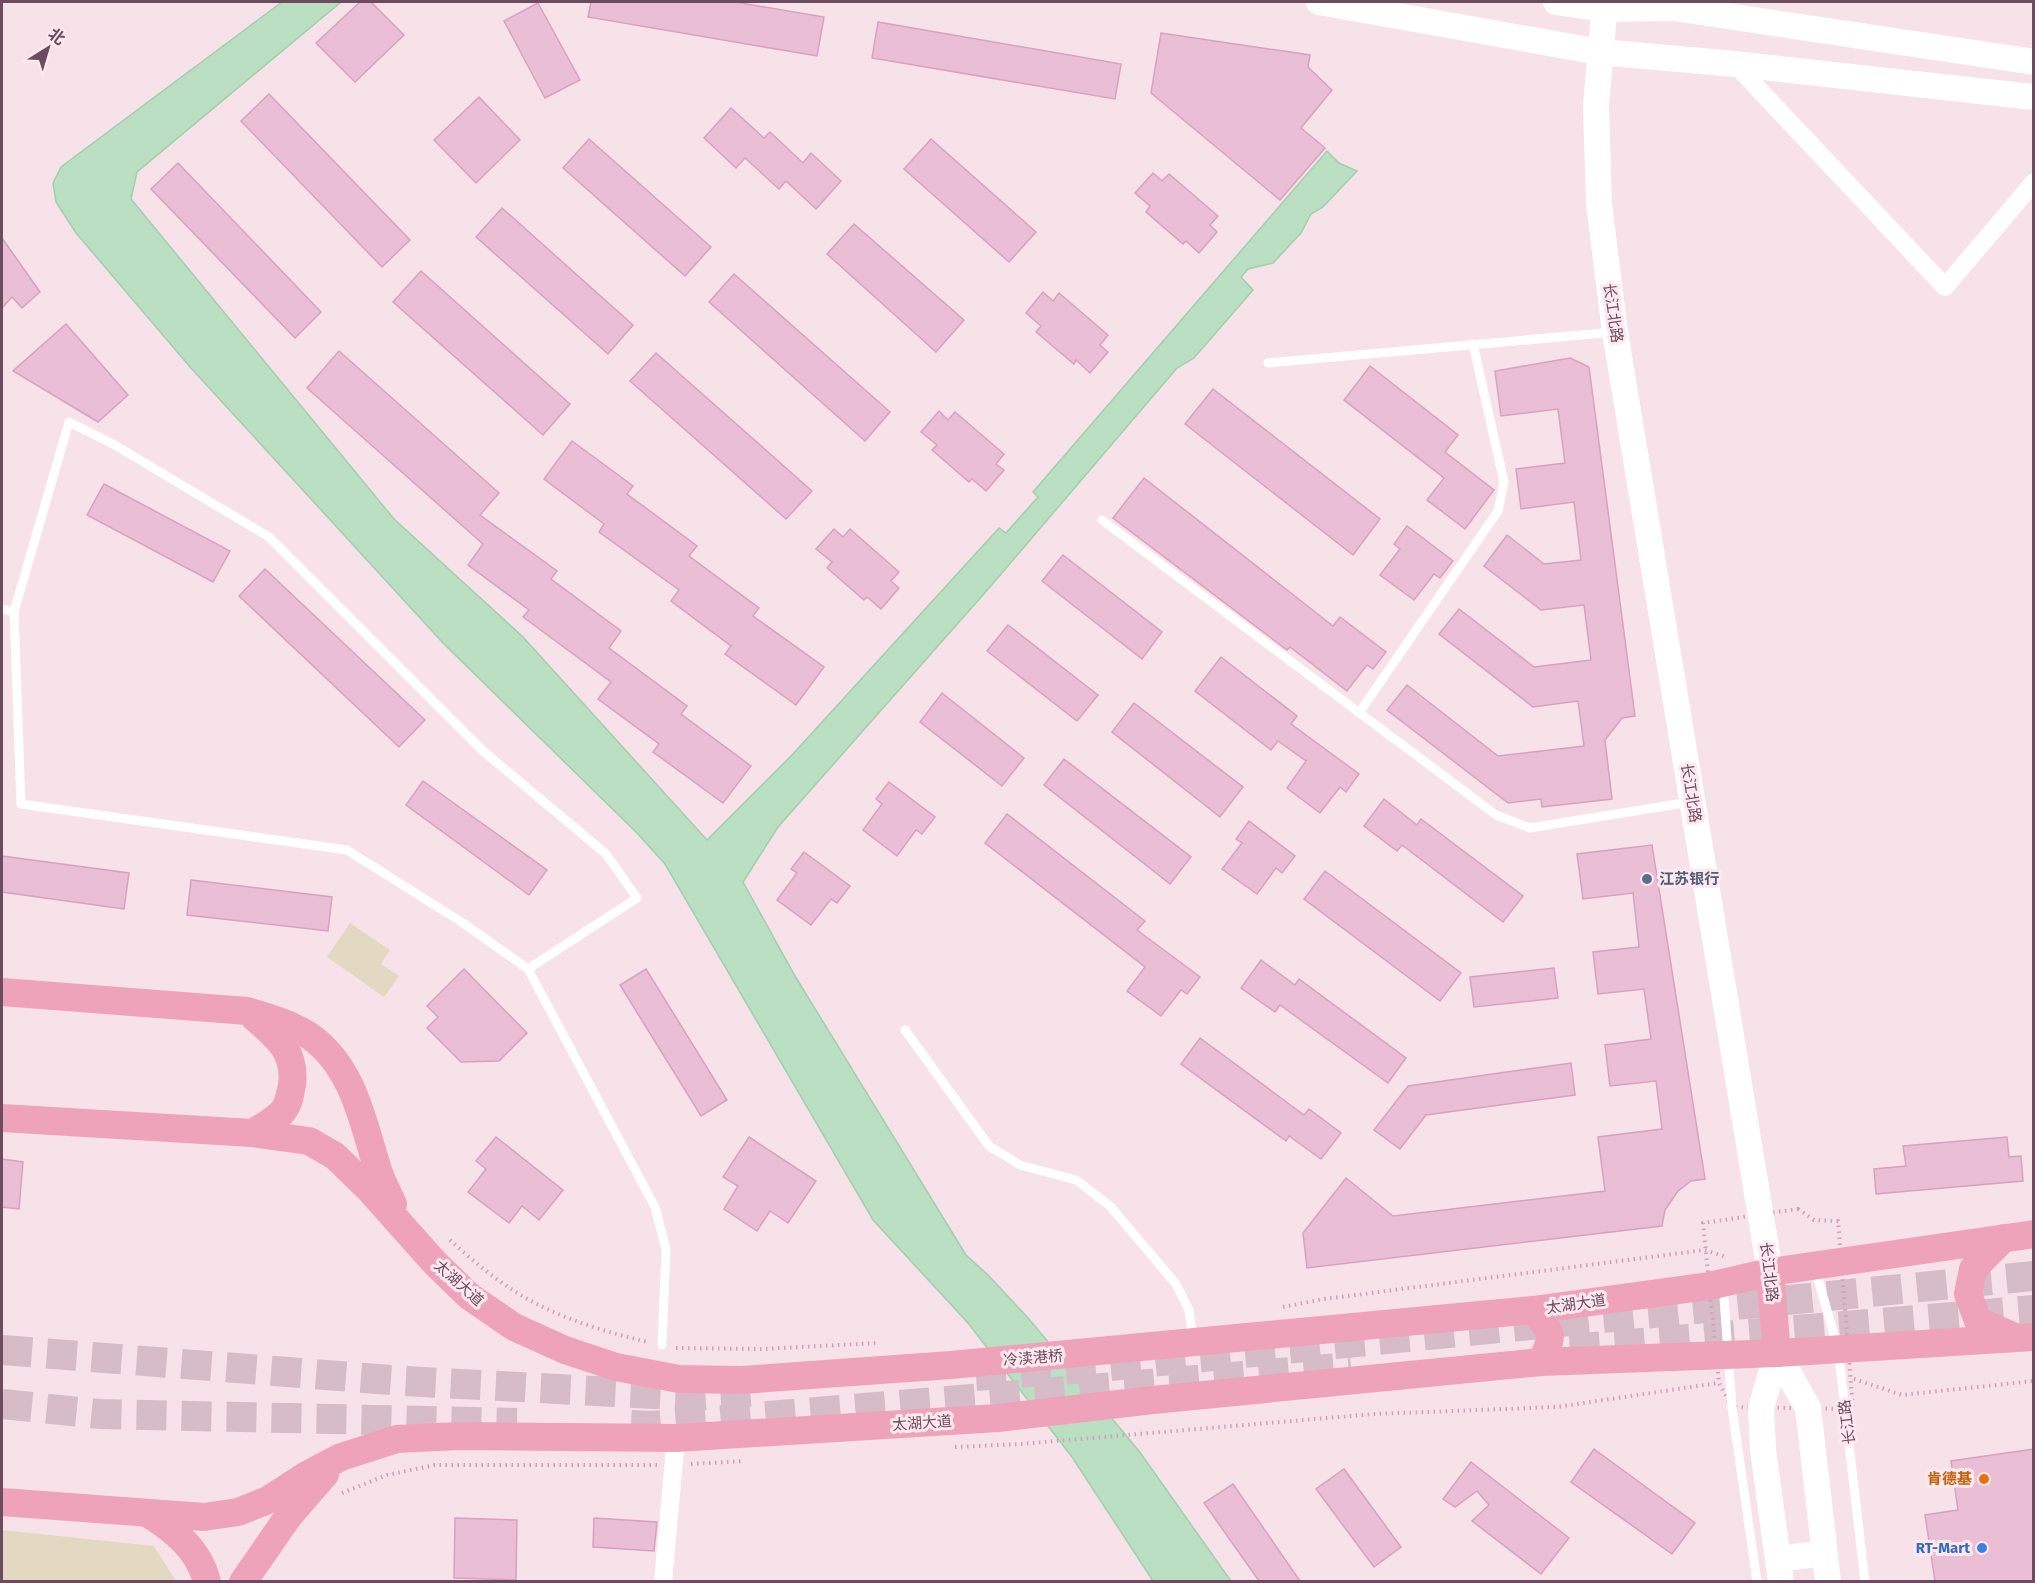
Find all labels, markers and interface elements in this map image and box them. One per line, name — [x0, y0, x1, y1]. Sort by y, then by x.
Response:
north arrow — [18, 18, 78, 78]
text: 北 — [45, 24, 69, 49]
street label: 长江北路 — [1600, 282, 1626, 344]
street label: 长江北路 — [1677, 762, 1705, 824]
place label: 江苏银行 — [1659, 870, 1719, 888]
marker: 江苏银行 — [1640, 872, 1654, 886]
street label: 长江北路 — [1756, 1241, 1782, 1303]
street label: 太湖大道 — [431, 1256, 487, 1310]
street label: 太湖大道 — [1545, 1291, 1607, 1317]
street label: 冷渎港桥 — [1002, 1346, 1064, 1370]
street label: 长江路 — [1835, 1399, 1859, 1445]
street label: 太湖大道 — [891, 1412, 953, 1434]
place label: 肯德基 — [1927, 1470, 1972, 1488]
marker: 肯德基 — [1977, 1472, 1991, 1486]
place label: RT-Mart — [1916, 1539, 1970, 1557]
marker: RT-Mart — [1975, 1541, 1989, 1555]

